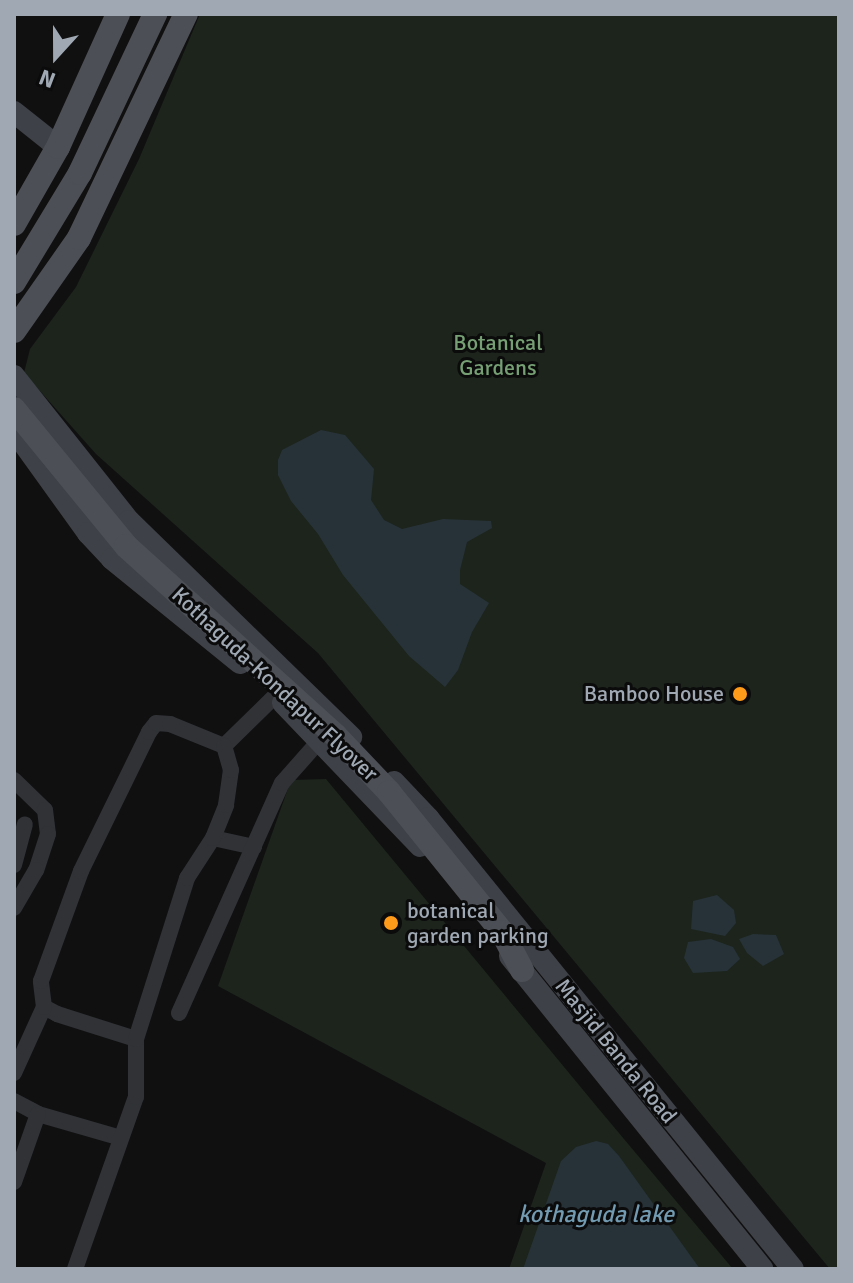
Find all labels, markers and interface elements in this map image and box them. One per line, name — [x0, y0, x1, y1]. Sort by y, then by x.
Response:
north arrow — [16, 16, 96, 96]
text: N — [35, 64, 59, 94]
park label: Botanical Gardens — [453, 329, 543, 380]
street label: Kothaguda-Kondapur Flyover — [166, 582, 384, 786]
place label: Bamboo House — [584, 681, 724, 707]
marker: Bamboo House — [731, 685, 749, 703]
place label: botanical garden parking — [407, 897, 549, 948]
marker: botanical garden parking — [382, 914, 400, 932]
street label: Masjid Banda Road — [550, 973, 682, 1129]
water label: kothaguda lake — [518, 1201, 674, 1229]

